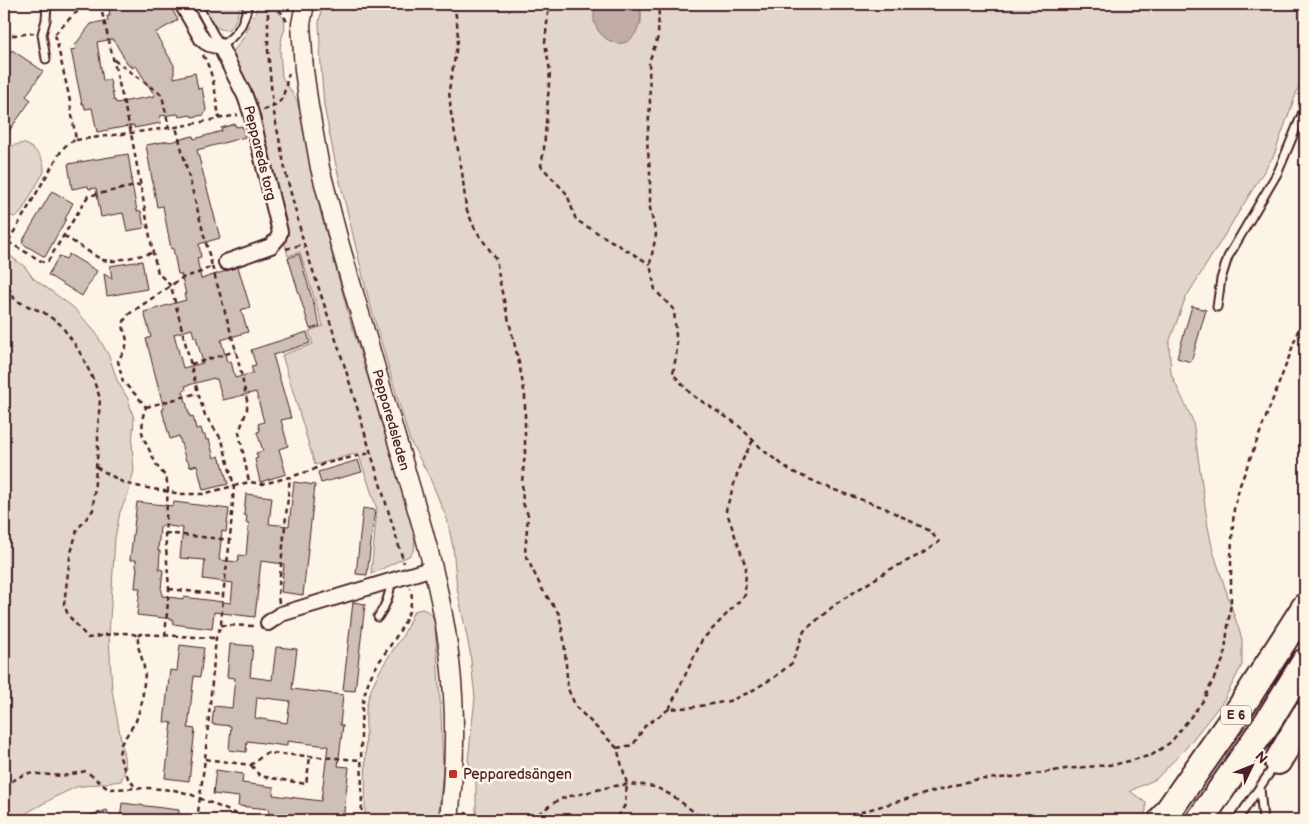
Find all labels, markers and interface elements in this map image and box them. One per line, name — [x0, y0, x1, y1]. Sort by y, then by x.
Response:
street label: Peppareds torg — [240, 104, 280, 202]
street label: Pepparedsleden — [368, 368, 414, 473]
road number: E 6 — [1221, 706, 1251, 724]
north arrow — [1226, 742, 1276, 792]
text: N — [1251, 748, 1271, 767]
place label: Pepparedsängen — [463, 766, 572, 783]
marker: Pepparedsängen — [447, 768, 459, 780]

